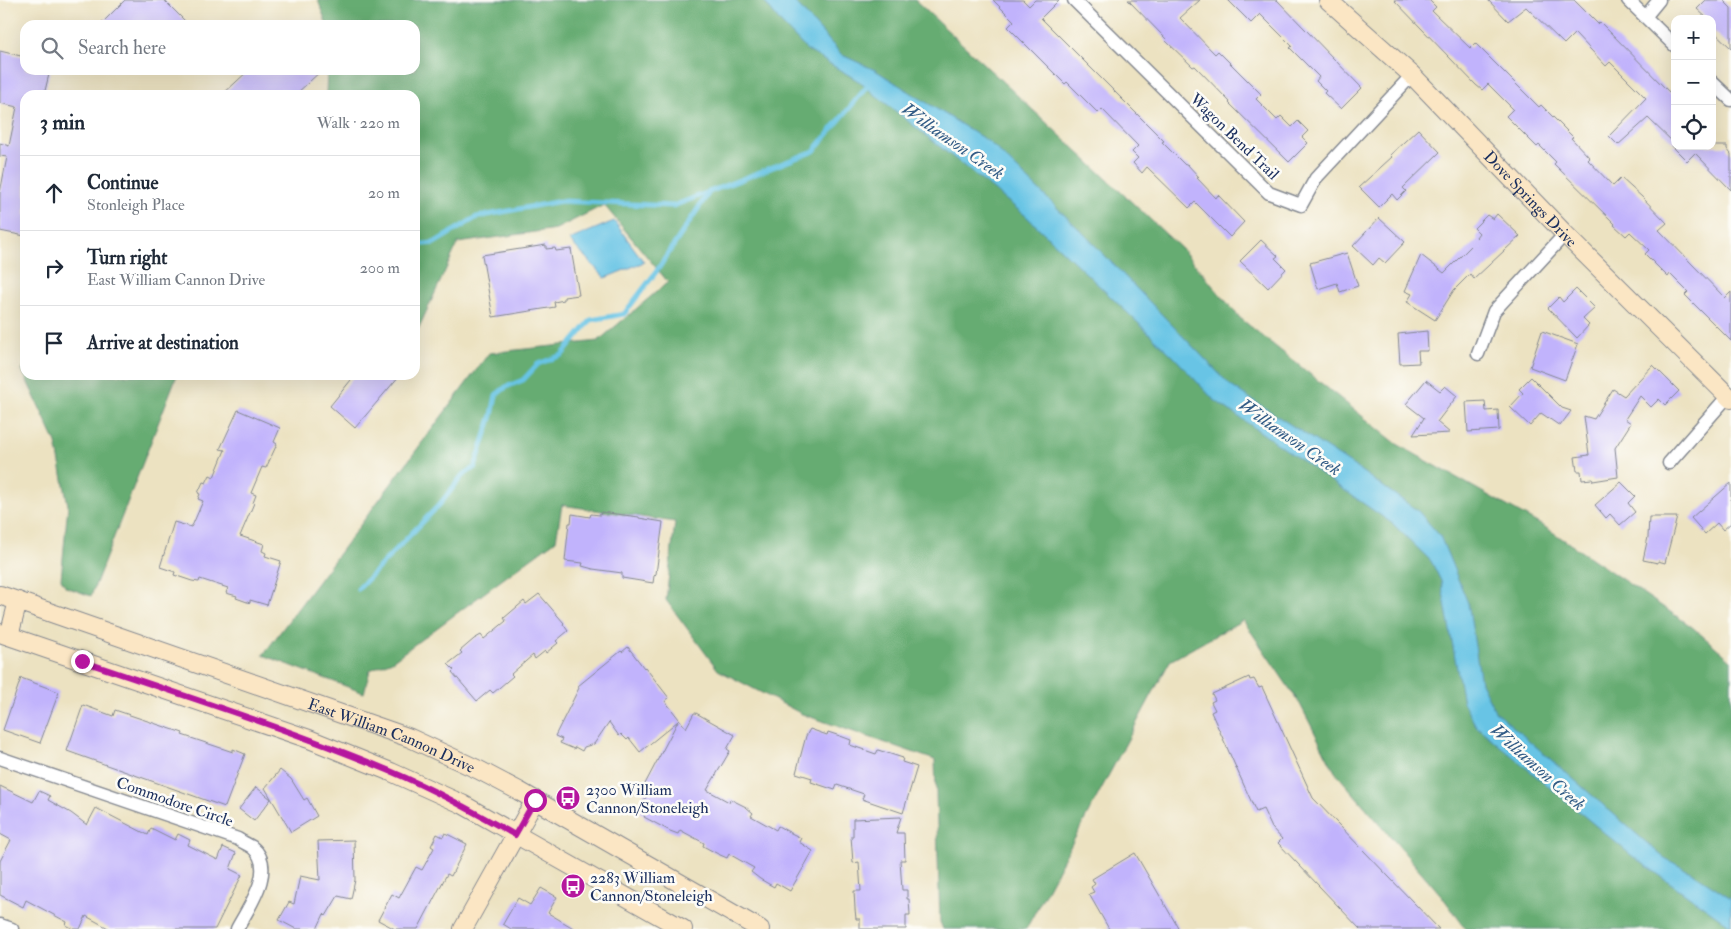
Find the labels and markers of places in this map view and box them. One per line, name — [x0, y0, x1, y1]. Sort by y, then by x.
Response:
place label: 2300 William Cannon/Stoneleigh — [586, 780, 709, 818]
bus stop icon: 2300 William Cannon/Stoneleigh — [555, 785, 581, 811]
place label: 2283 William Cannon/Stoneleigh — [590, 868, 713, 906]
bus stop icon: 2283 William Cannon/Stoneleigh — [560, 873, 586, 899]

